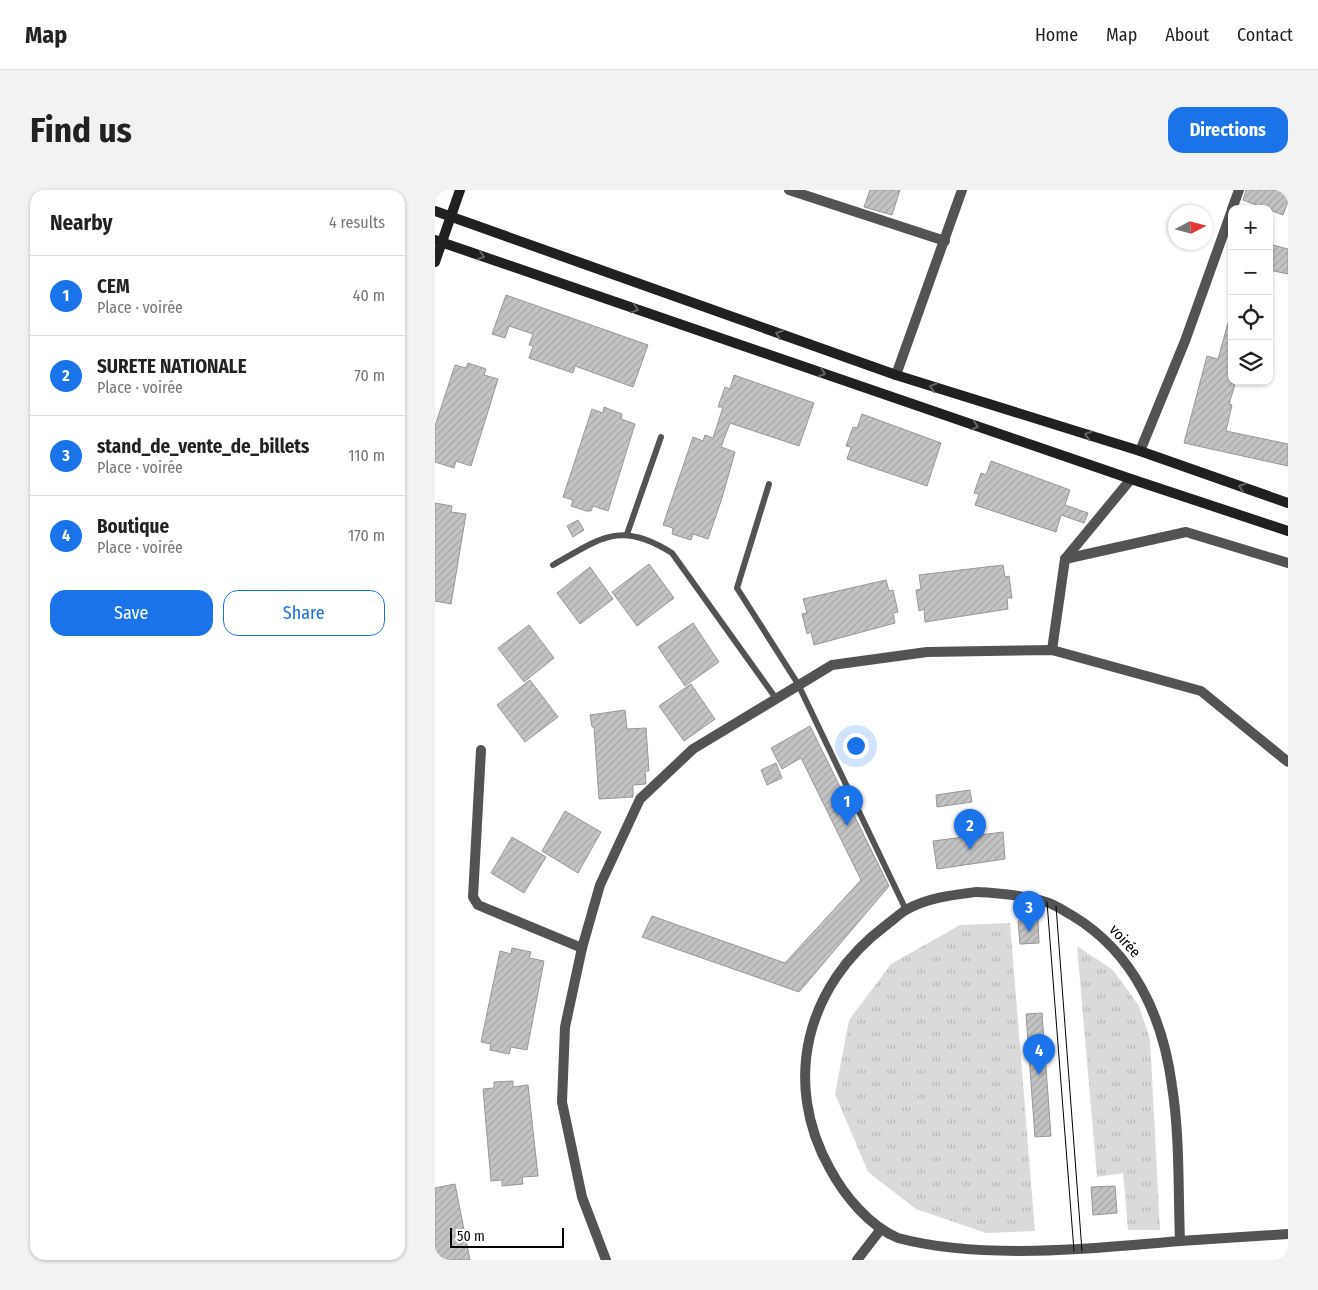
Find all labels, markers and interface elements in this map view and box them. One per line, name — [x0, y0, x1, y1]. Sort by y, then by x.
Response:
text: Map — [25, 21, 67, 49]
text: Home — [1035, 24, 1078, 46]
text: Map — [1106, 24, 1137, 46]
text: About — [1165, 24, 1209, 46]
text: Contact — [1237, 24, 1293, 46]
button: Directions — [1168, 107, 1288, 153]
text: Find us — [30, 109, 132, 151]
north arrow — [1168, 205, 1213, 250]
map controls — [1228, 205, 1273, 385]
button: + — [1228, 205, 1273, 250]
text: Nearby — [50, 210, 112, 236]
text: 4 results — [329, 213, 385, 232]
one-way arrow — [477, 250, 485, 260]
button: − — [1228, 250, 1273, 295]
text: CEM — [97, 275, 130, 298]
text: 1 — [63, 286, 69, 305]
text: 40 m — [353, 286, 385, 305]
button: locate — [1228, 295, 1273, 340]
text: Place · voirée — [97, 298, 183, 317]
one-way arrow — [630, 303, 639, 313]
one-way arrow — [776, 330, 784, 340]
button: layers — [1228, 340, 1273, 385]
text: SURETE NATIONALE — [97, 355, 247, 378]
text: 2 — [62, 366, 70, 385]
text: 70 m — [354, 366, 385, 385]
one-way arrow — [817, 367, 825, 377]
text: Place · voirée — [97, 378, 183, 397]
one-way arrow — [929, 382, 938, 392]
one-way arrow — [971, 420, 979, 430]
one-way arrow — [1085, 430, 1093, 440]
text: stand_de_vente_de_billets — [97, 435, 309, 458]
text: 3 — [62, 446, 70, 465]
text: 110 m — [348, 446, 385, 465]
text: Place · voirée — [97, 458, 183, 477]
one-way arrow — [1238, 483, 1247, 493]
text: Boutique — [97, 515, 169, 538]
text: 4 — [62, 526, 70, 545]
text: 170 m — [348, 526, 385, 545]
text: Place · voirée — [97, 538, 183, 557]
button: Save — [50, 590, 213, 636]
button: Share — [223, 590, 385, 636]
your location — [843, 733, 869, 759]
pin: 1 — [831, 785, 863, 826]
pin: 2 — [954, 809, 986, 850]
pin: 3 — [1013, 891, 1045, 932]
street label: voirée — [1106, 921, 1144, 961]
pin: 4 — [1023, 1034, 1055, 1075]
scale bar — [450, 1225, 564, 1248]
text: 50 m — [457, 1228, 485, 1245]

